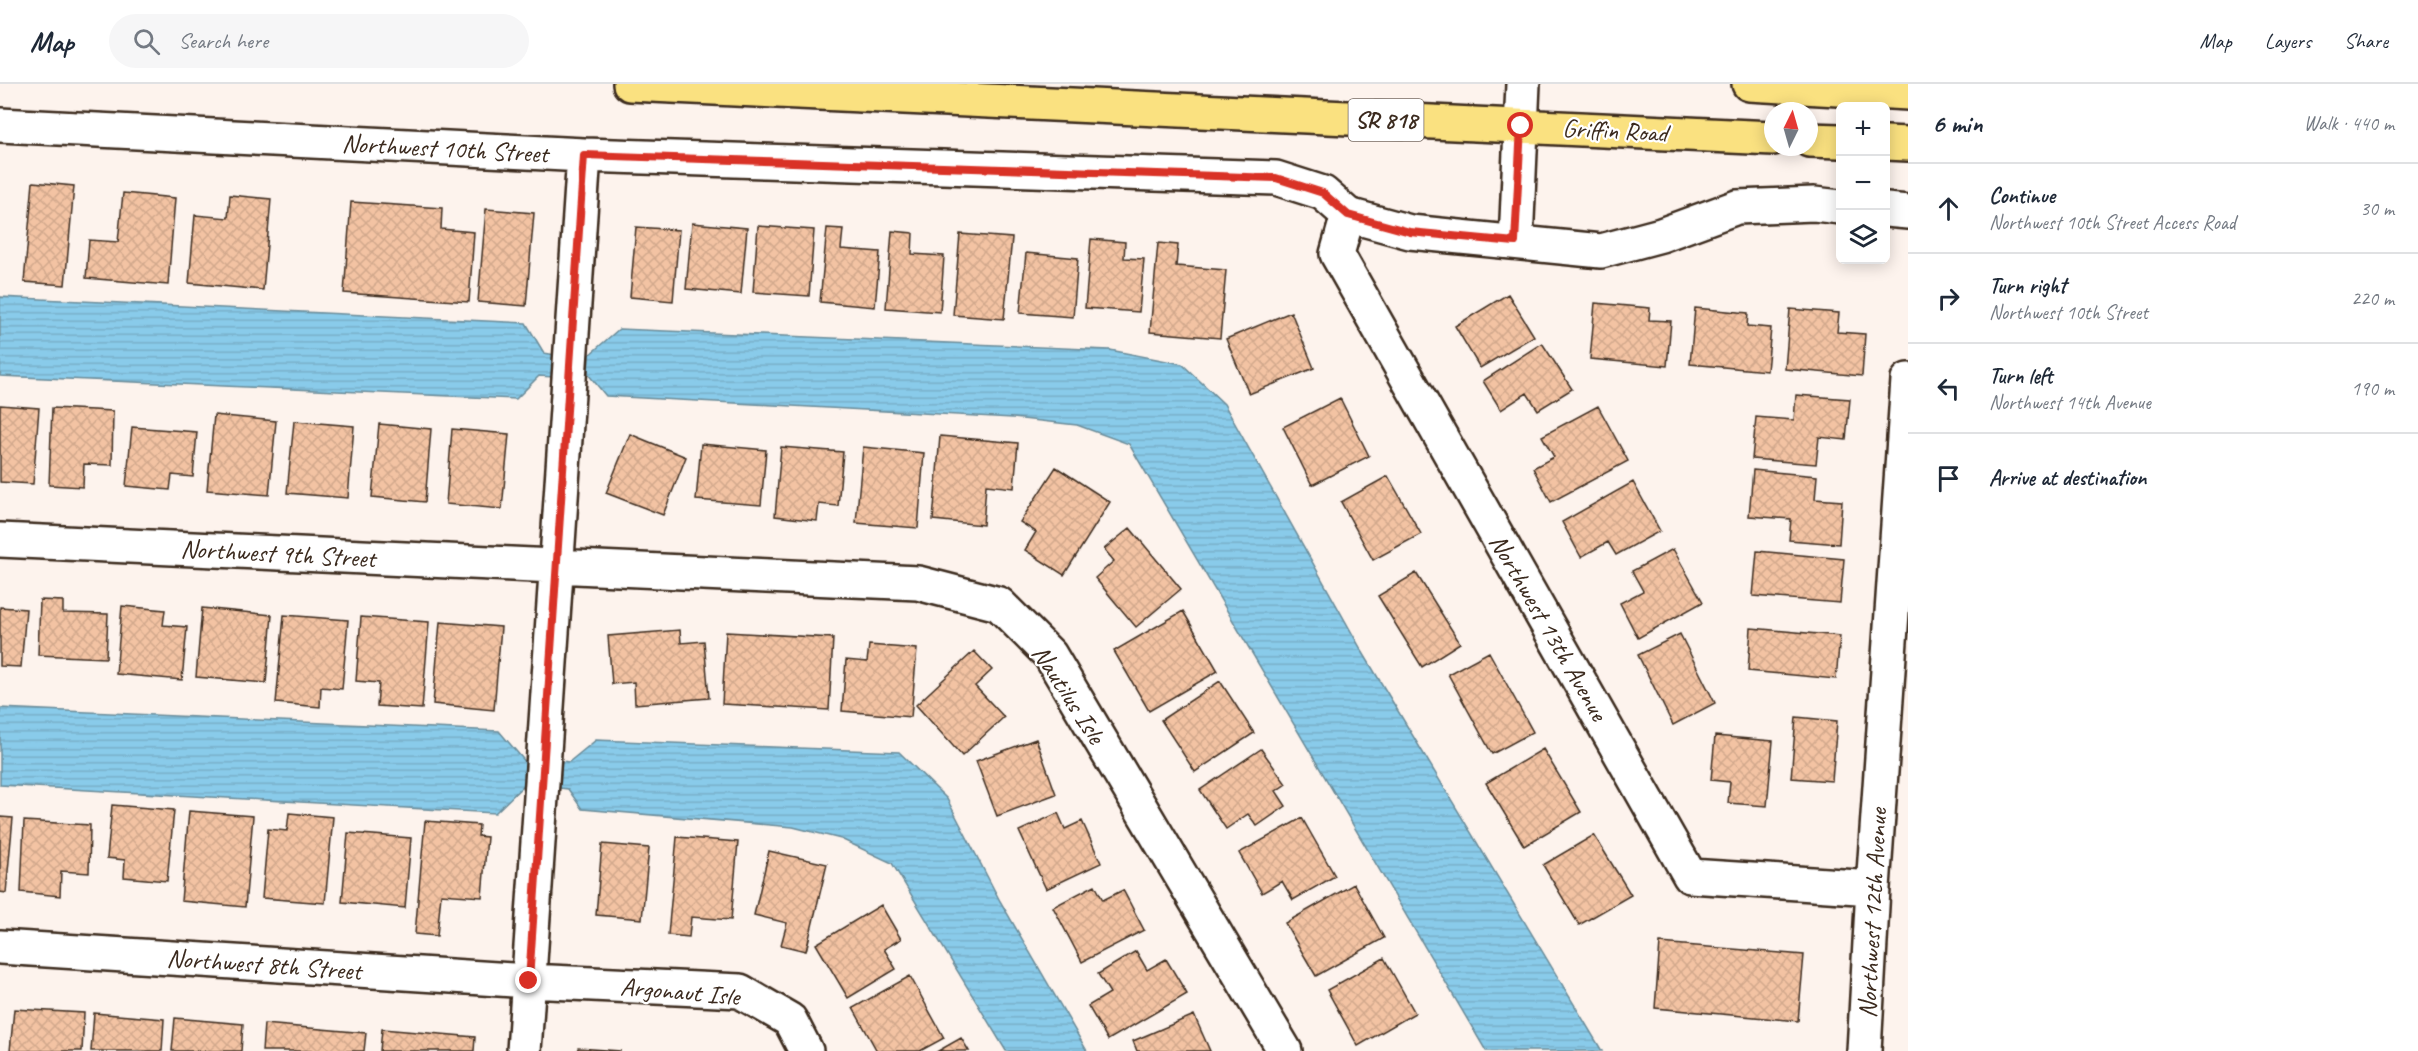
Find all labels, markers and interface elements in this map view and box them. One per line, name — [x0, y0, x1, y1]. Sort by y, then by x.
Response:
search box — [109, 14, 529, 68]
text: Map — [30, 24, 73, 59]
icon: search — [130, 25, 163, 58]
text: Search here — [178, 27, 268, 55]
text: Map — [2199, 28, 2232, 54]
text: Layers — [2265, 28, 2311, 54]
text: Share — [2344, 28, 2388, 54]
road number: SR 818 — [1348, 99, 1424, 141]
north arrow — [1764, 102, 1818, 156]
map controls — [1836, 102, 1890, 264]
button: + — [1836, 102, 1890, 156]
text: 6 min — [1932, 107, 1982, 140]
street label: Griffin Road — [1562, 111, 1672, 150]
text: Walk · 440 m — [2304, 111, 2394, 136]
route start — [1507, 112, 1533, 138]
street label: Northwest 10th Street — [341, 127, 551, 171]
button: − — [1836, 156, 1890, 210]
text: Continue — [1989, 182, 2055, 210]
icon: ahead — [1932, 192, 1965, 225]
text: 30 m — [2360, 196, 2394, 221]
button: layers — [1836, 210, 1890, 264]
text: Northwest 10th Street Access Road — [1989, 210, 2236, 235]
text: Turn right — [1989, 272, 2066, 300]
icon: right — [1932, 282, 1965, 315]
text: 220 m — [2351, 286, 2394, 311]
text: Northwest 10th Street — [1989, 300, 2148, 325]
text: Turn left — [1989, 362, 2053, 390]
icon: left — [1932, 372, 1965, 405]
text: 190 m — [2351, 376, 2394, 401]
text: Northwest 14th Avenue — [1989, 390, 2151, 415]
icon: arrive — [1932, 462, 1965, 495]
text: Arrive at destination — [1989, 464, 2146, 492]
street label: Northwest 13th Avenue — [1482, 528, 1616, 728]
street label: Northwest 9th Street — [180, 532, 378, 575]
street label: Nautilus Isle — [1025, 639, 1114, 751]
street label: Northwest 12th Avenue — [1851, 806, 1895, 1019]
street label: Northwest 8th Street — [166, 941, 365, 988]
route end — [515, 967, 541, 993]
street label: Argonaut Isle — [619, 970, 743, 1013]

